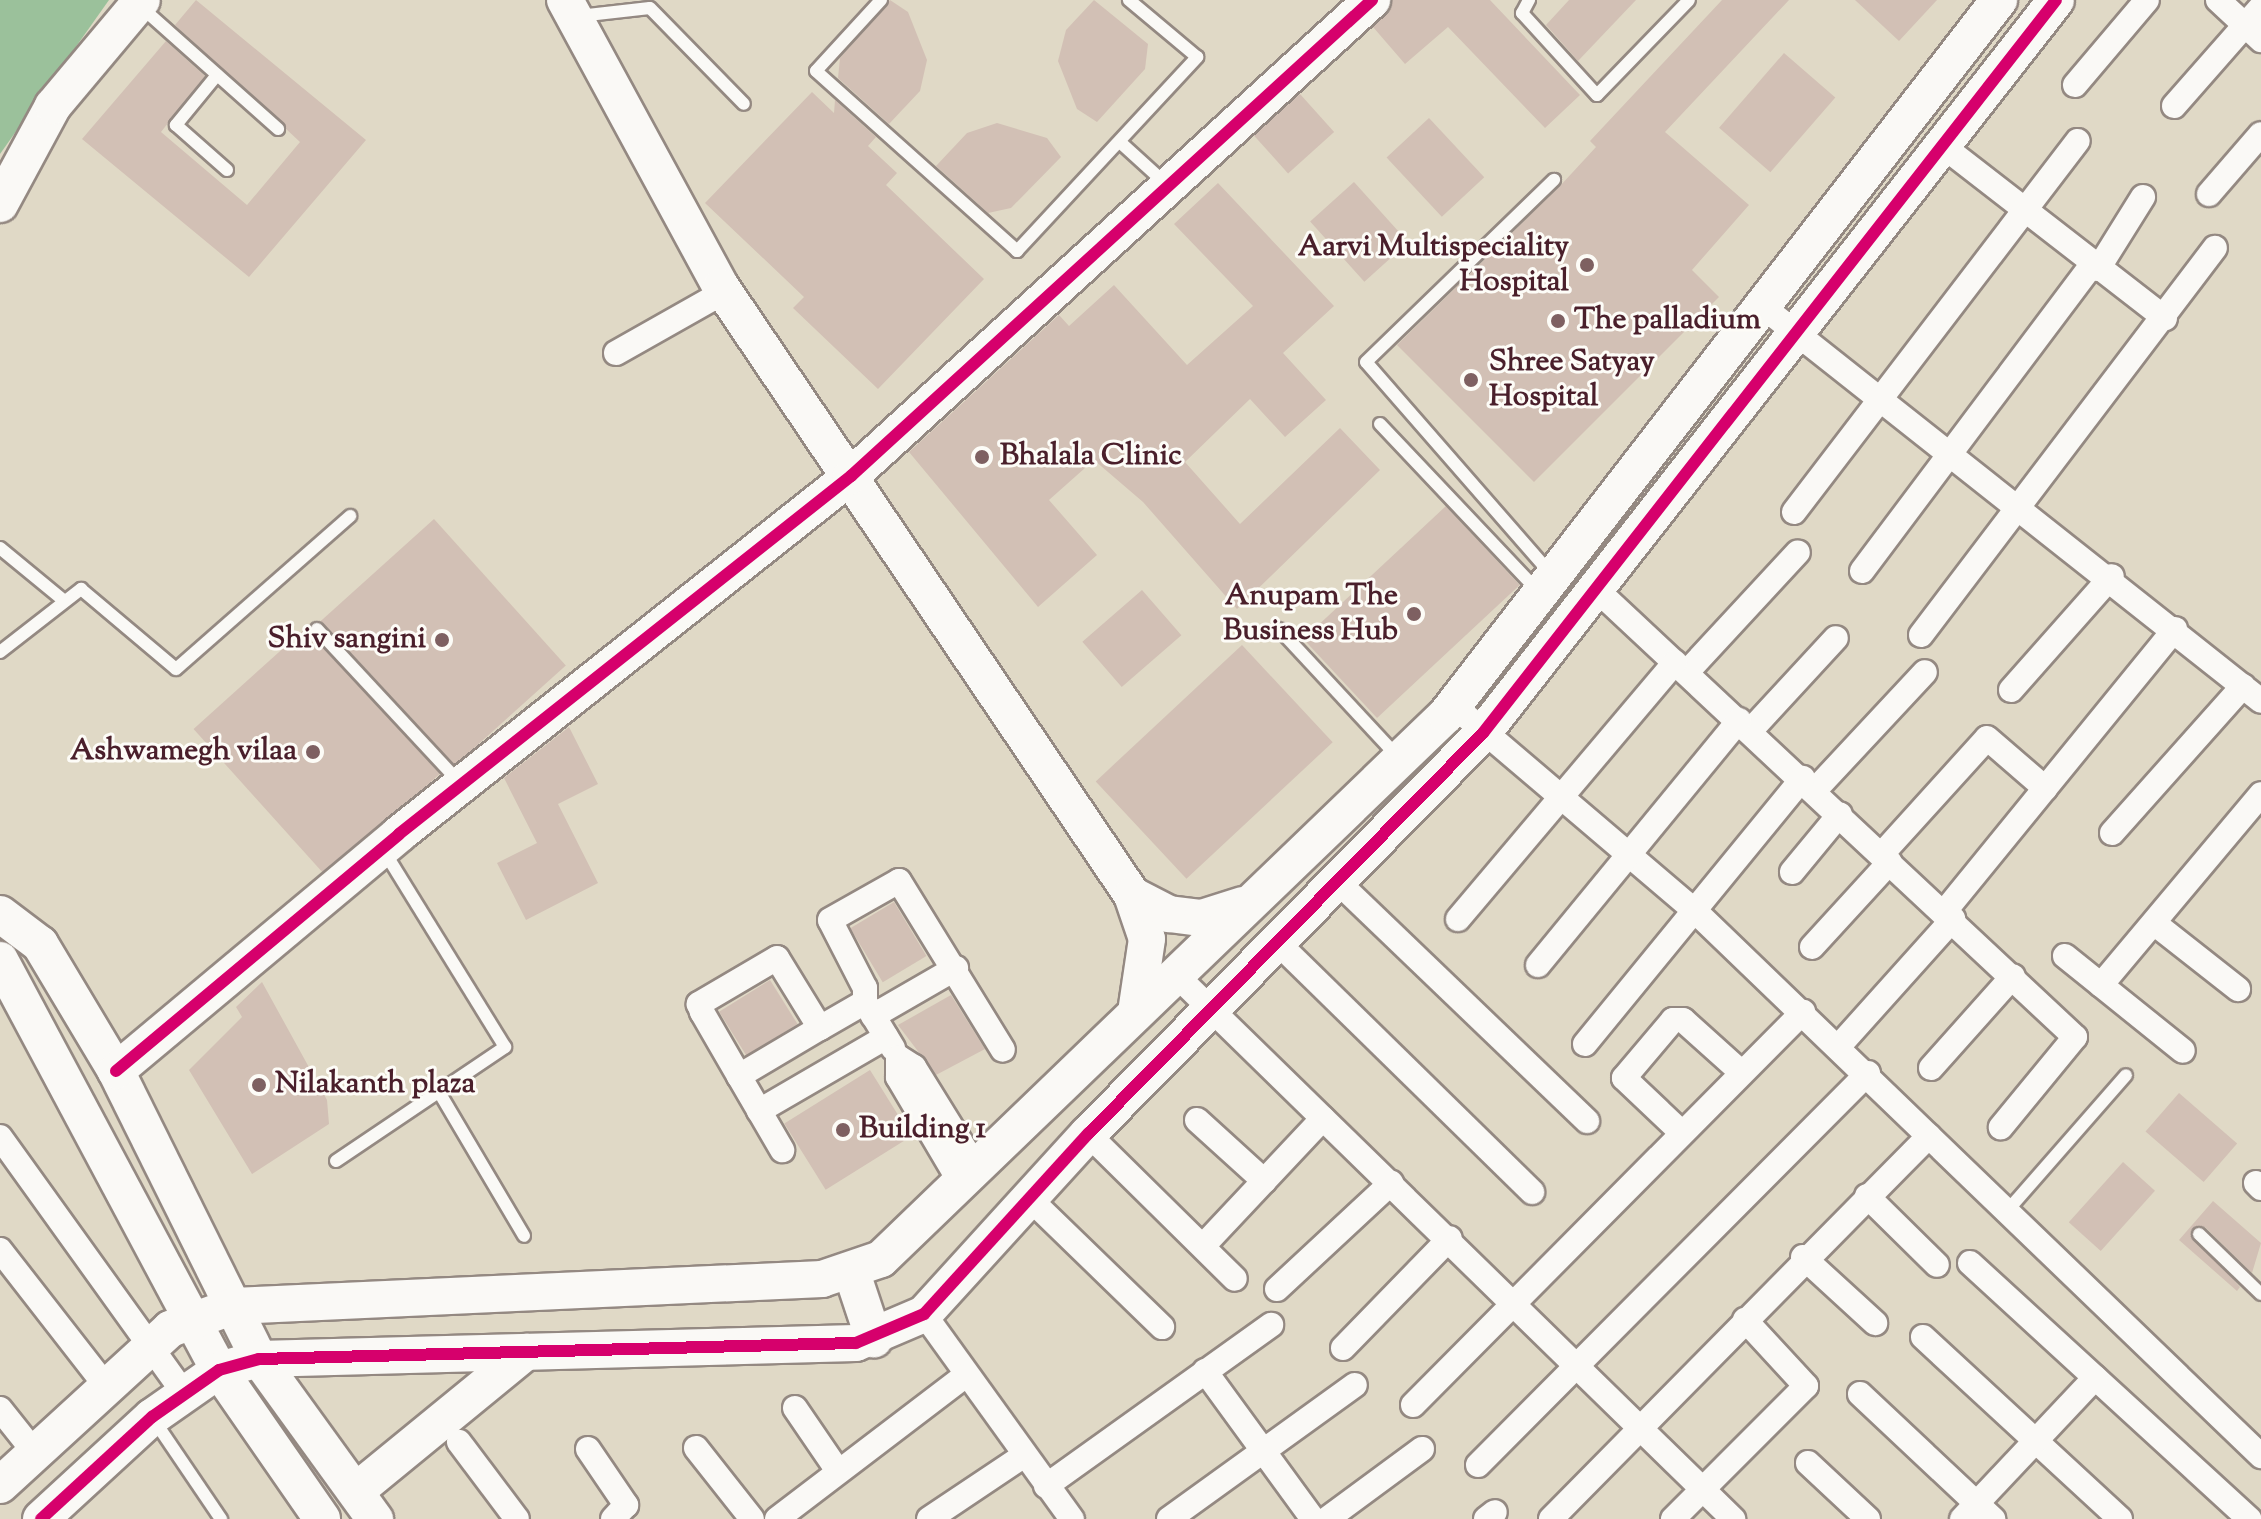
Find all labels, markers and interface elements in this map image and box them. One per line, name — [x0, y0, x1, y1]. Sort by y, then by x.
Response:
place label: Aarvi Multispeciality Hospital — [1298, 230, 1569, 300]
marker: Aarvi Multispeciality Hospital — [1576, 254, 1598, 276]
place label: The palladium — [1574, 303, 1761, 339]
marker: The palladium — [1549, 312, 1567, 330]
place label: Shree Satyay Hospital — [1489, 345, 1655, 416]
marker: Shree Satyay Hospital — [1460, 369, 1482, 391]
place label: Bhalala Clinic — [1000, 439, 1182, 475]
marker: Bhalala Clinic — [971, 446, 993, 468]
place label: Anupam The Business Hub — [1223, 579, 1398, 650]
marker: Anupam The Business Hub — [1405, 605, 1423, 623]
place label: Shiv sangini — [268, 622, 426, 658]
marker: Shiv sangini — [433, 631, 451, 649]
place label: Ashwamegh vilaa — [70, 734, 297, 770]
marker: Ashwamegh vilaa — [304, 743, 322, 761]
place label: Nilakanth plaza — [275, 1067, 475, 1103]
marker: Nilakanth plaza — [250, 1076, 268, 1094]
place label: Building 1 — [859, 1112, 986, 1148]
marker: Building 1 — [834, 1121, 852, 1139]

